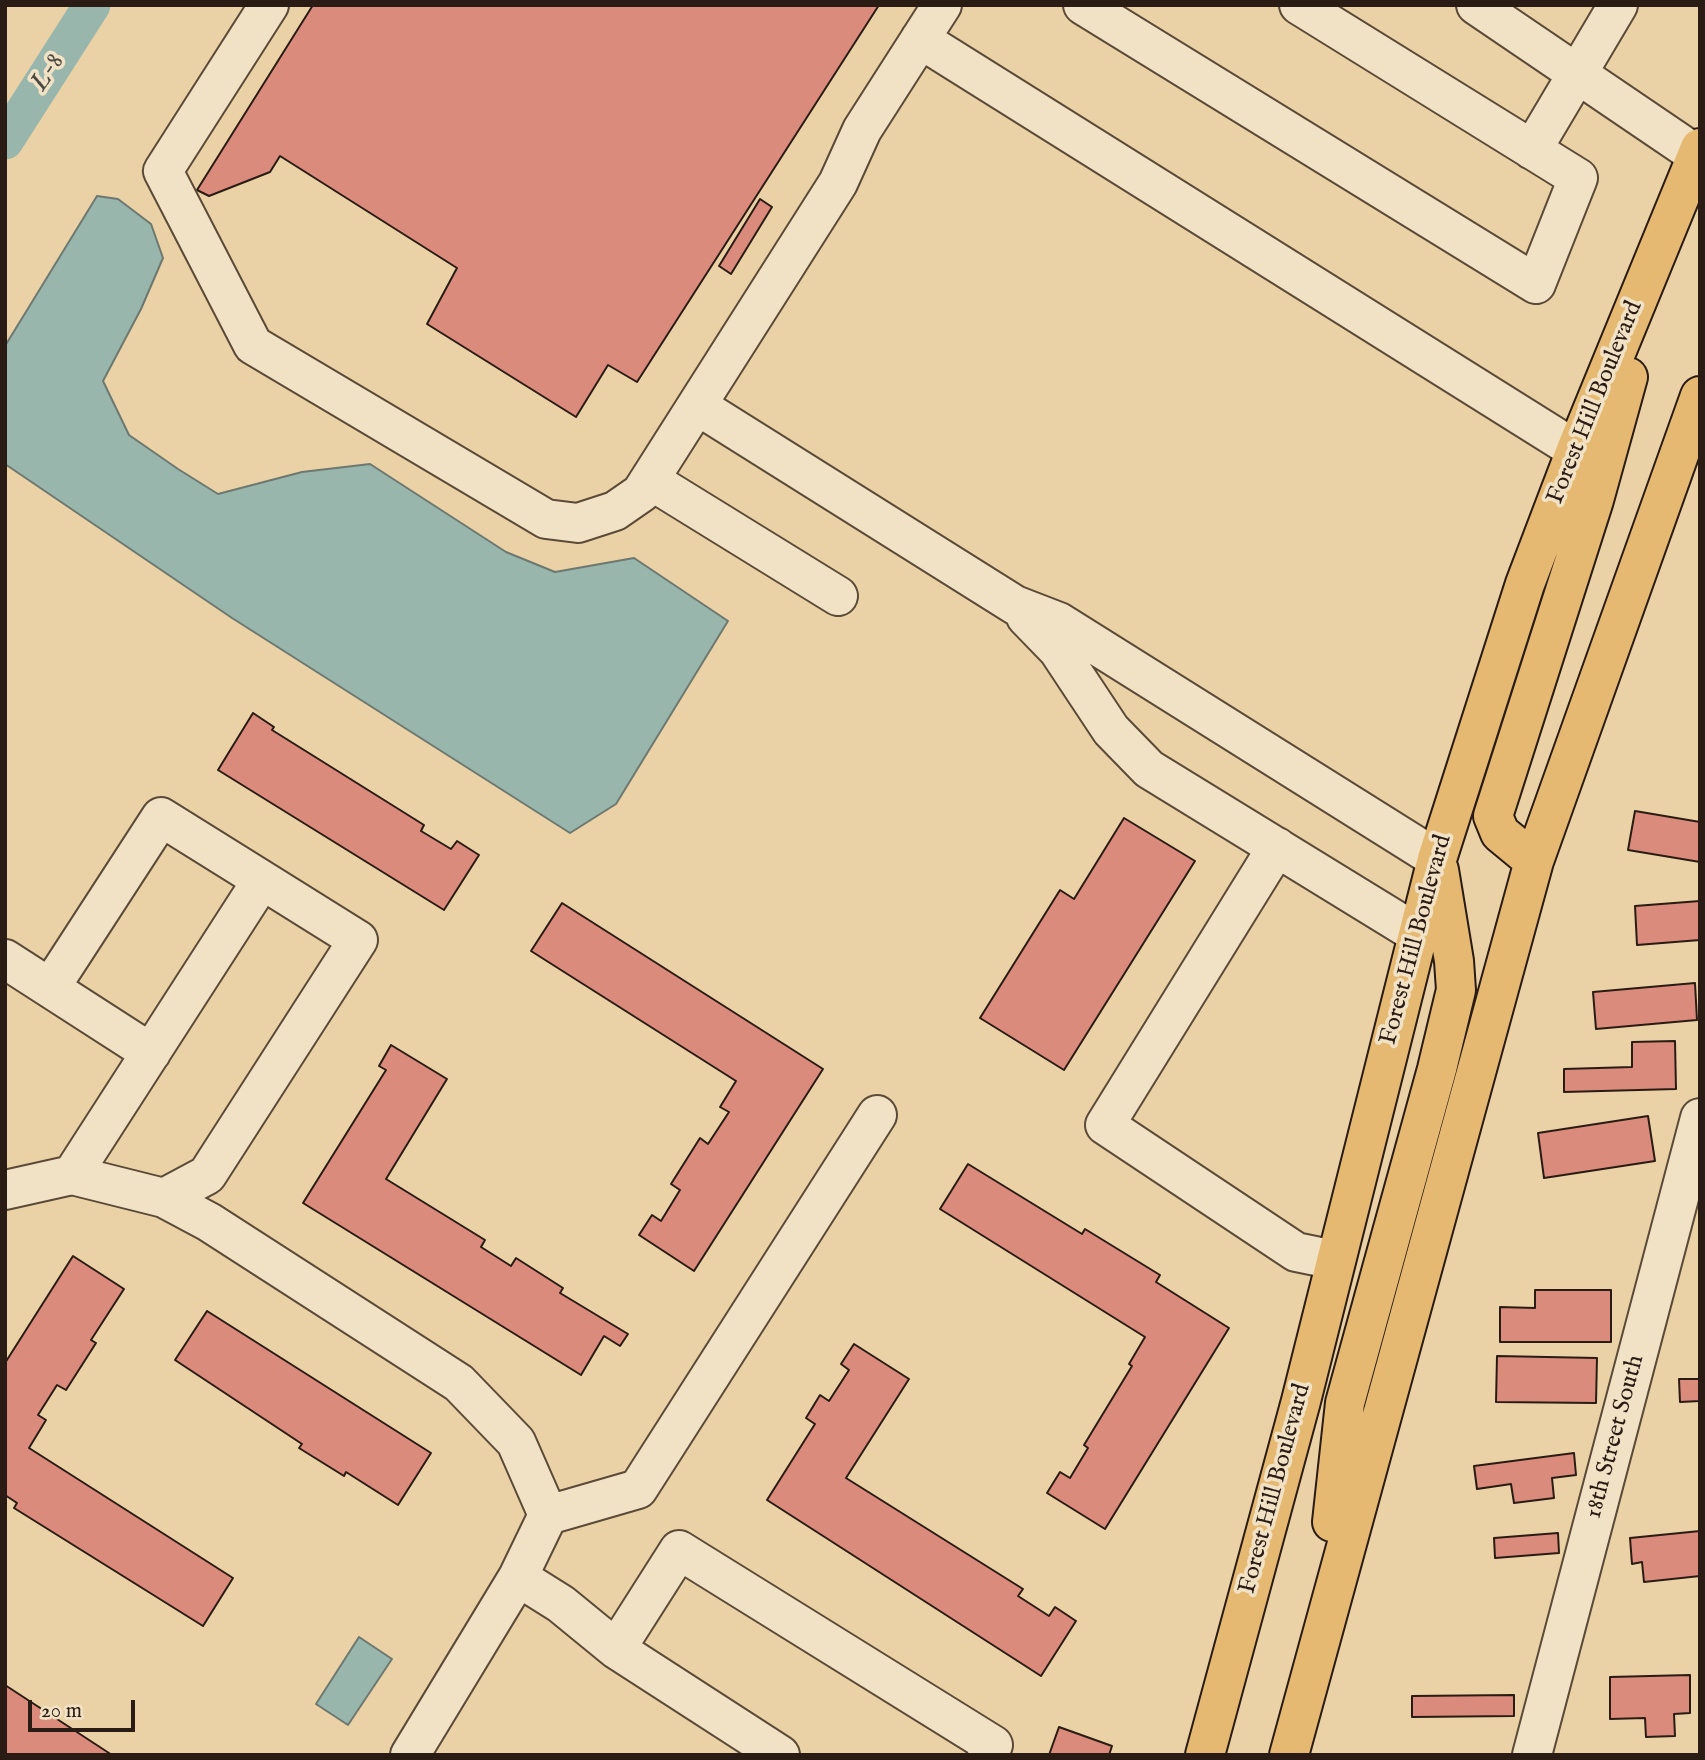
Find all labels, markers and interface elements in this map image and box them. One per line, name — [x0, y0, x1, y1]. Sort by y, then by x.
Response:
water label: L-8 — [25, 48, 73, 98]
street label: Forest Hill Boulevard — [1542, 297, 1650, 509]
street label: Forest Hill Boulevard — [1375, 832, 1459, 1048]
street label: 18th Street South — [1580, 1352, 1652, 1522]
street label: Forest Hill Boulevard — [1234, 1381, 1318, 1597]
scale bar — [32, 1686, 138, 1730]
text: 20 m — [41, 1698, 82, 1725]

